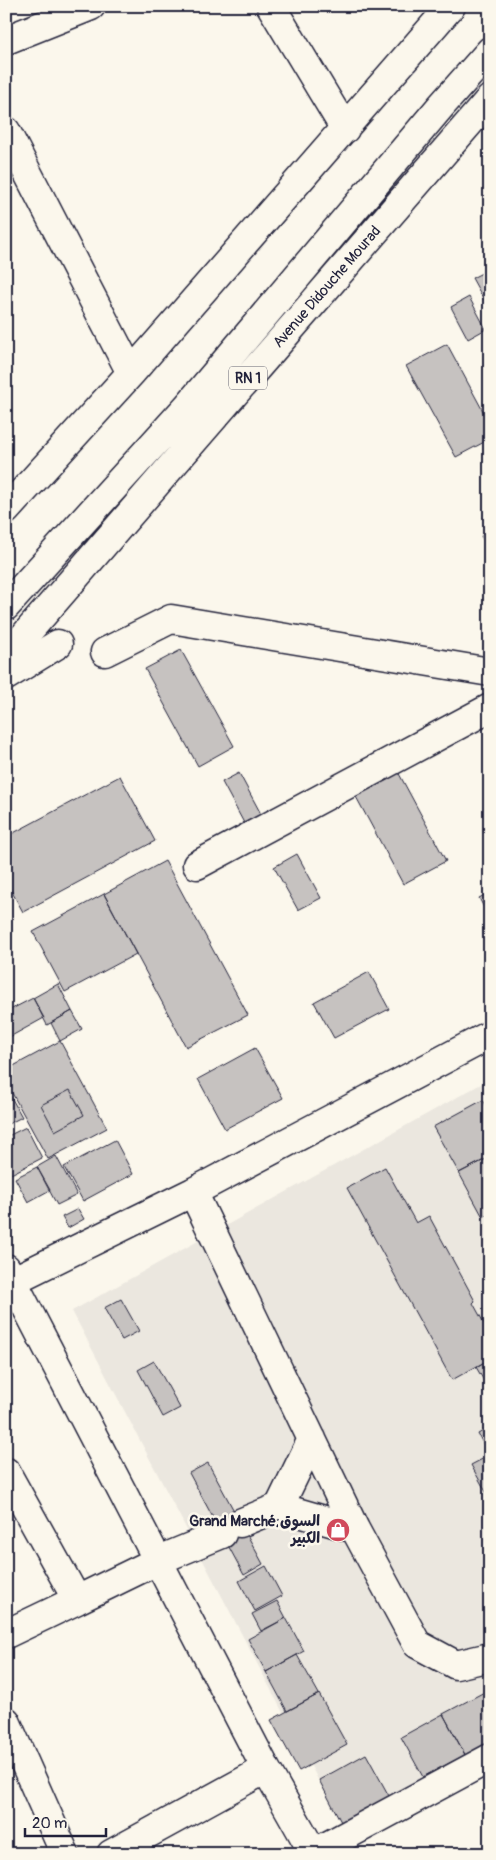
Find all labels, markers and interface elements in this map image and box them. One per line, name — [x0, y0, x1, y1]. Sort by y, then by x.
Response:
street label: Avenue Didouche Mourad — [269, 222, 385, 352]
road number: RN 1 — [229, 366, 267, 389]
place label: Grand Marché;السوق الكبير — [189, 1512, 320, 1548]
shop icon: Grand Marché;السوق الكبير — [325, 1517, 351, 1543]
scale bar — [25, 1805, 106, 1837]
text: 20 m — [32, 1814, 67, 1833]

